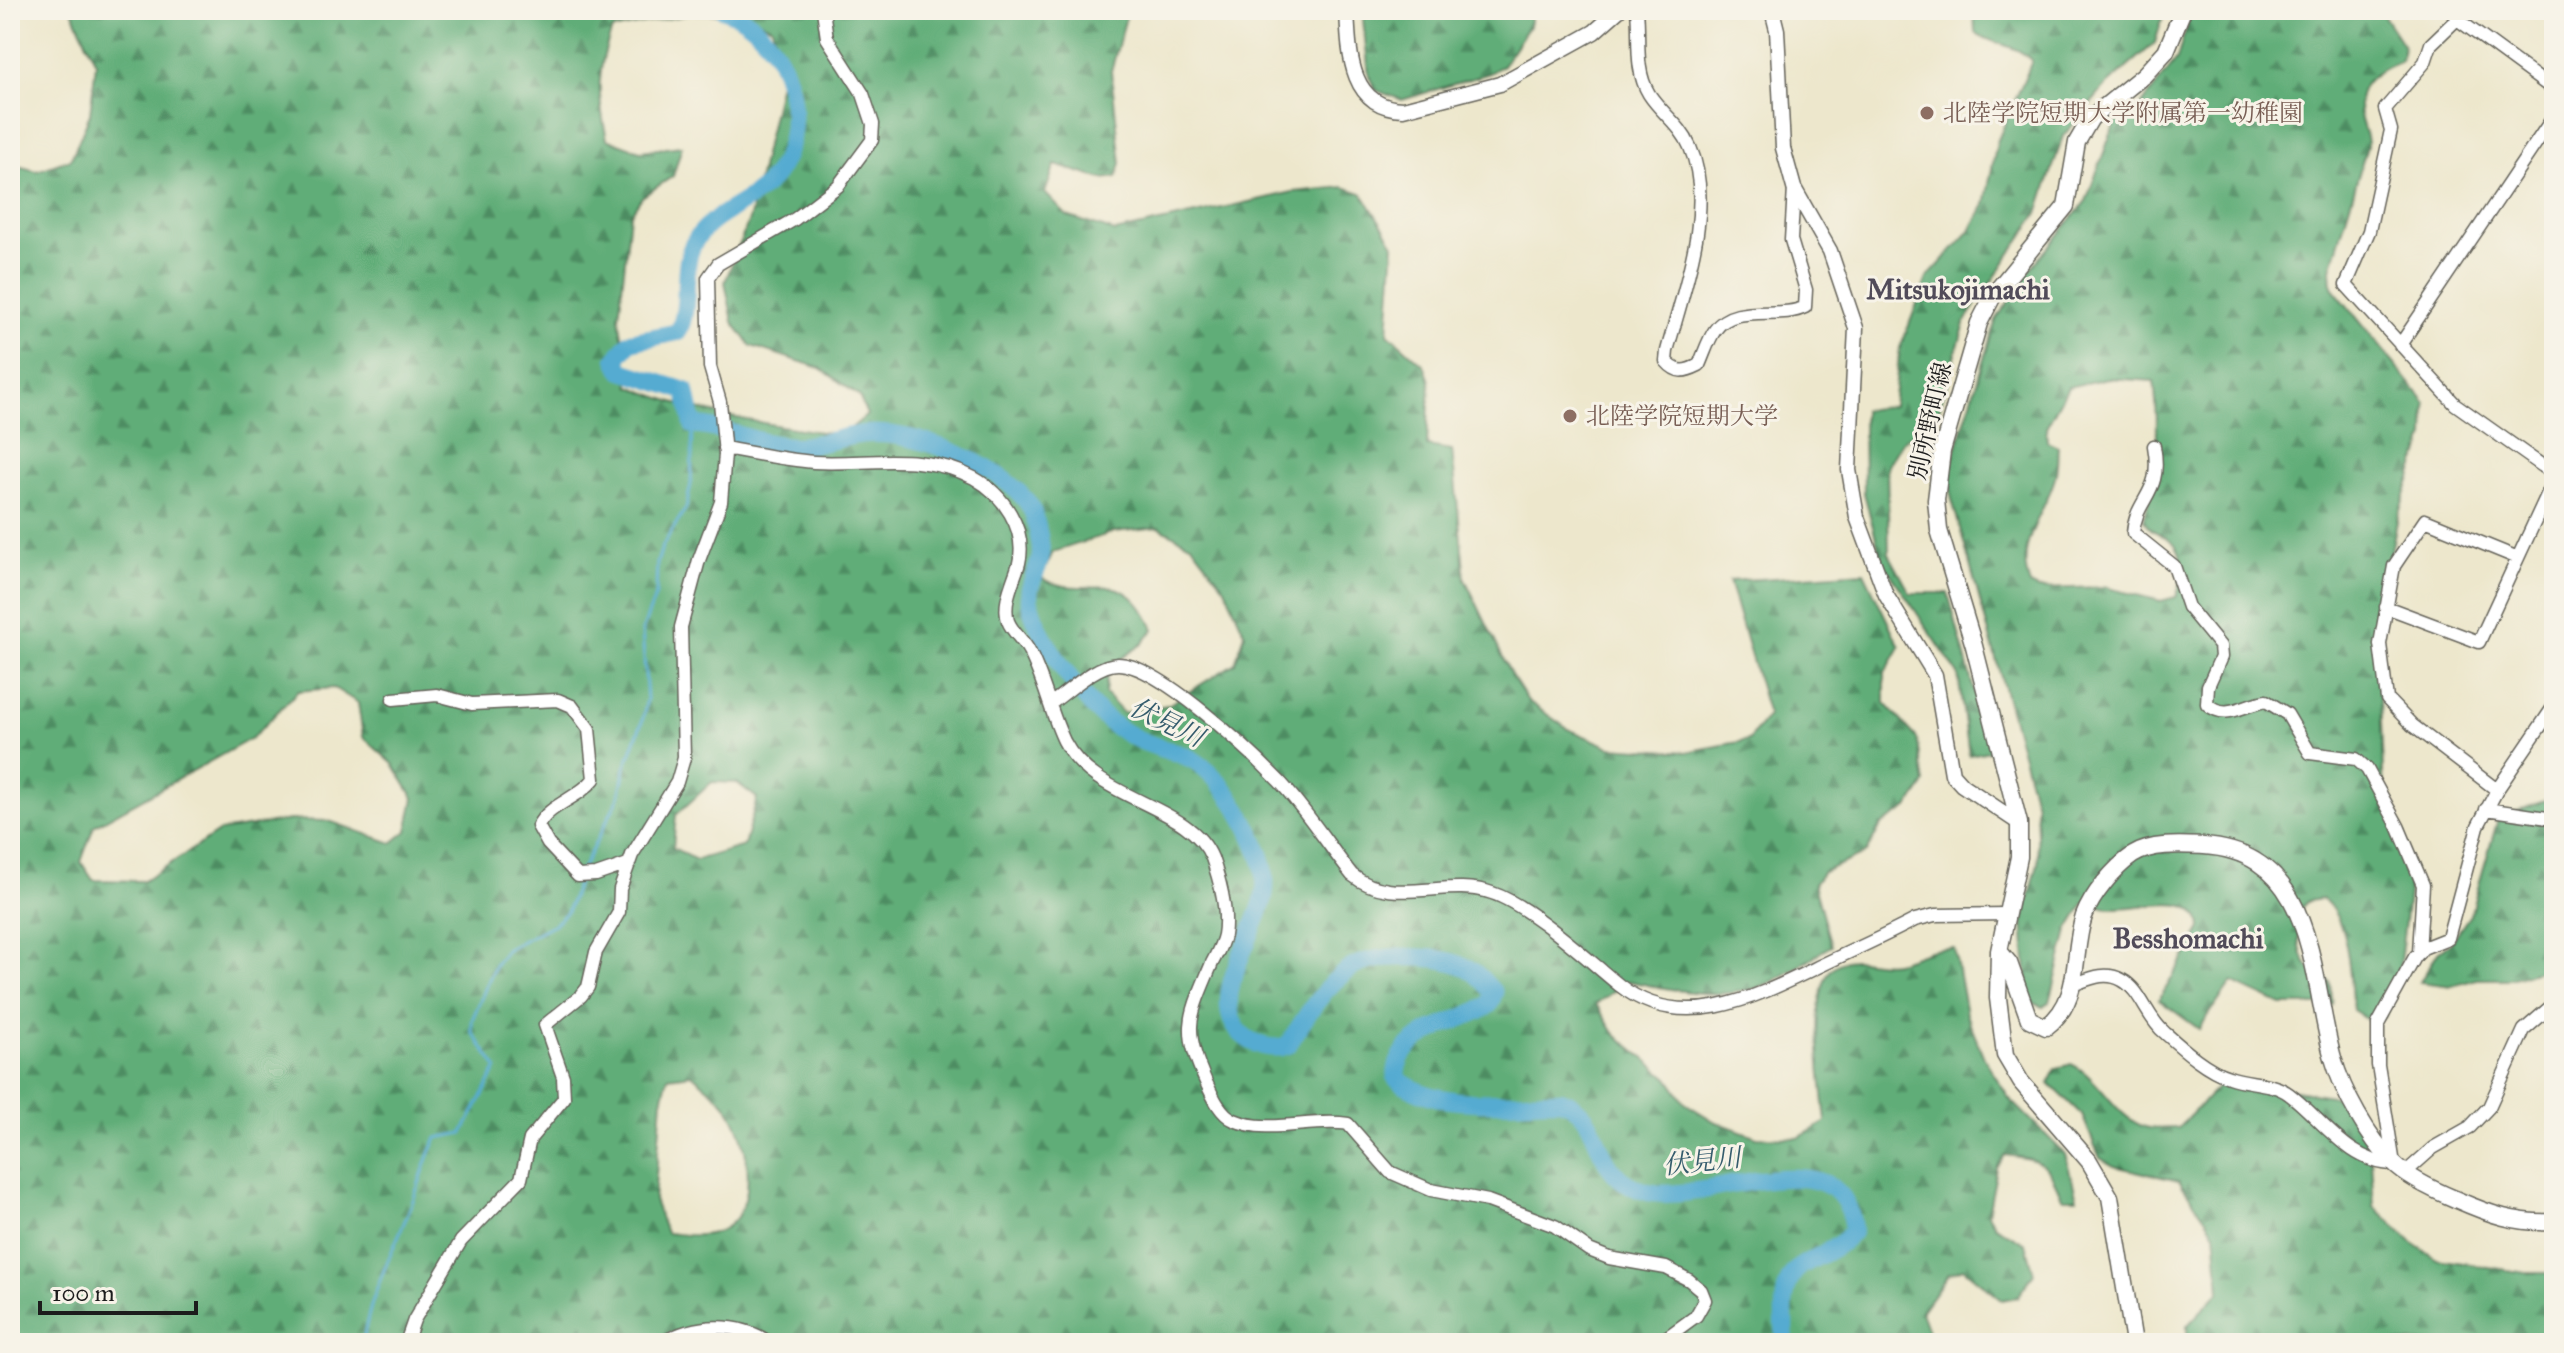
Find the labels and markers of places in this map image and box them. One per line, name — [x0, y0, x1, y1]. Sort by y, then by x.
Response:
place label: 北陸学院短期大学附属第一幼稚園 — [1943, 98, 2303, 128]
marker: 北陸学院短期大学附属第一幼稚園 — [1918, 104, 1936, 122]
place label: 北陸学院短期大学 — [1586, 401, 1778, 431]
marker: 北陸学院短期大学 — [1561, 407, 1579, 425]

